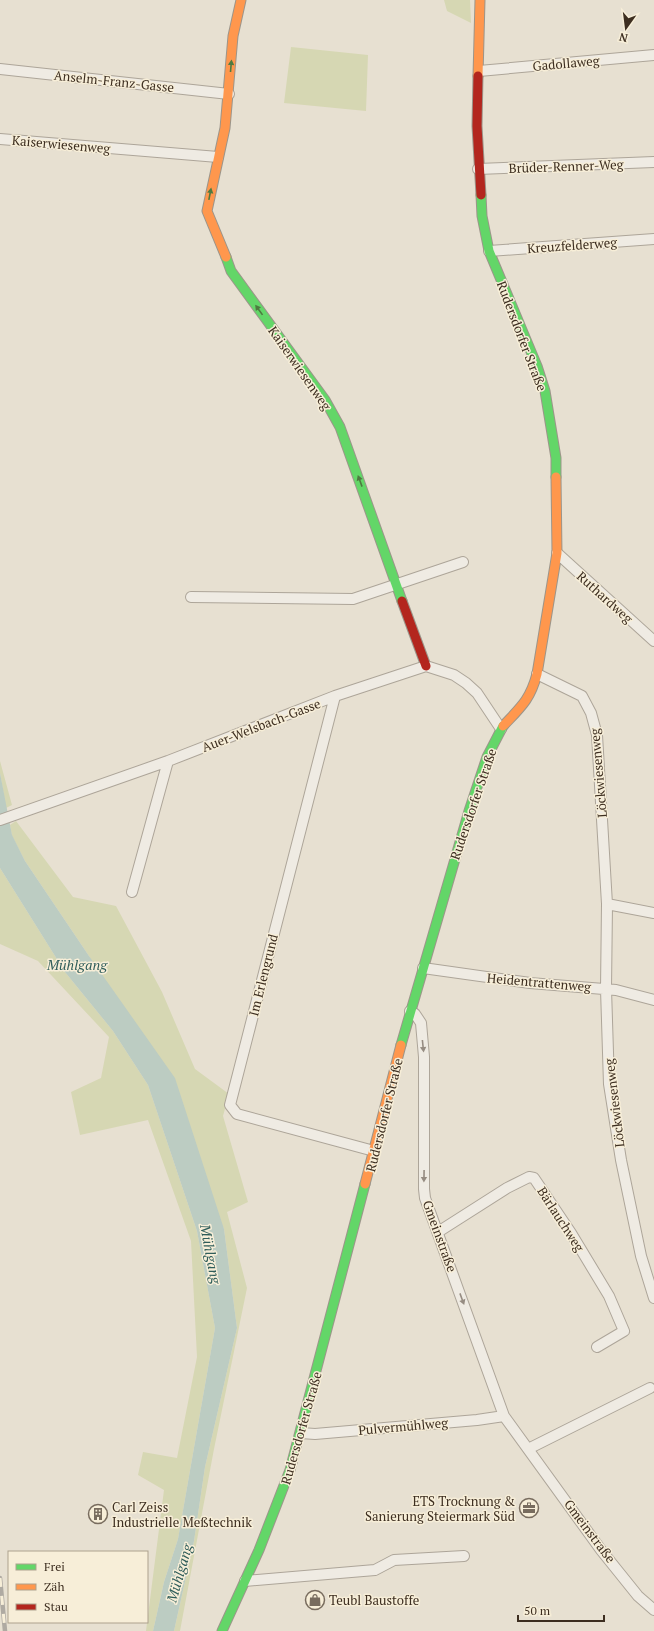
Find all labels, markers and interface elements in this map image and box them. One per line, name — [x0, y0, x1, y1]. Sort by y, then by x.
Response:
north arrow — [606, 8, 646, 48]
text: N — [617, 30, 629, 46]
street label: Gadollaweg — [532, 51, 600, 75]
one-way arrow — [228, 60, 234, 72]
street label: Anselm-Franz-Gasse — [53, 66, 175, 96]
street label: Kaiserwiesenweg — [11, 131, 111, 157]
street label: Brüder-Renner-Weg — [508, 155, 624, 177]
one-way arrow — [208, 188, 214, 200]
street label: Kreuzfelderweg — [526, 233, 618, 257]
street label: Rudersdorfer Straße — [493, 278, 551, 394]
one-way arrow — [255, 304, 263, 315]
street label: Kaiserwiesenweg — [264, 322, 336, 414]
one-way arrow — [356, 474, 362, 486]
street label: Ruthardweg — [573, 567, 637, 627]
street label: Auer-Welsbach-Gasse — [199, 694, 323, 756]
street label: Löckwiesenweg — [585, 727, 611, 818]
street label: Rudersdorfer Straße — [446, 746, 500, 862]
street label: Im Erlengrund — [244, 932, 282, 1018]
water label: Mühlgang — [46, 955, 108, 974]
street label: Heidentrattenweg — [486, 968, 592, 996]
one-way arrow — [420, 1040, 426, 1052]
street label: Rudersdorfer Straße — [361, 1056, 407, 1174]
street label: Löckwiesenweg — [600, 1057, 628, 1149]
one-way arrow — [421, 1170, 427, 1183]
street label: Bärlauchweg — [533, 1183, 589, 1255]
street label: Gmeinstraße — [419, 1198, 461, 1274]
water label: Mühlgang — [196, 1222, 226, 1286]
one-way arrow — [460, 1293, 466, 1305]
street label: Rudersdorfer Straße — [276, 1369, 326, 1487]
street label: Pulvermühlweg — [357, 1413, 449, 1439]
place label: ETS Trocknung & Sanierung Steiermark Süd — [365, 1492, 515, 1525]
street label: Gmeinstraße — [560, 1496, 620, 1566]
office icon: ETS Trocknung & Sanierung Steiermark Süd — [518, 1497, 540, 1519]
place label: Carl Zeiss Industrielle Meßtechnik — [112, 1498, 252, 1531]
building icon: Carl Zeiss Industrielle Meßtechnik — [87, 1503, 109, 1525]
water label: Mühlgang — [161, 1540, 197, 1605]
legend — [8, 1551, 148, 1623]
text: Frei — [44, 1559, 65, 1574]
text: Zäh — [44, 1579, 64, 1594]
shop icon: Teubl Baustoffe — [304, 1589, 326, 1611]
place label: Teubl Baustoffe — [329, 1591, 419, 1609]
scale bar — [518, 1597, 604, 1623]
text: Stau — [44, 1599, 68, 1614]
text: 50 m — [524, 1603, 551, 1618]

